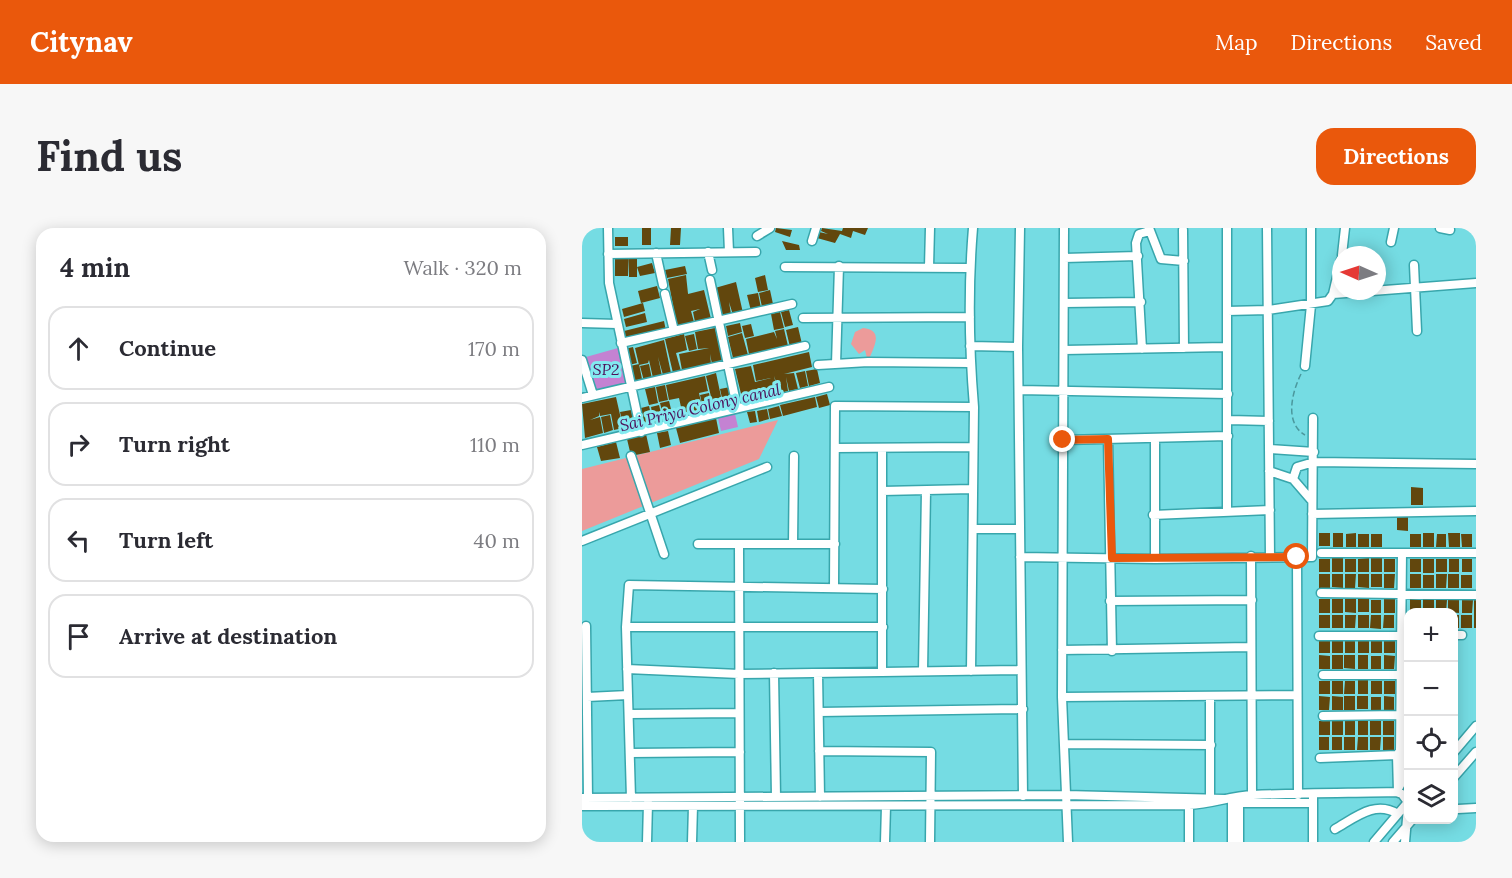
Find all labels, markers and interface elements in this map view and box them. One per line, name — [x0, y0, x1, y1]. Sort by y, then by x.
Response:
text: Citynav — [30, 24, 133, 60]
text: Map — [1215, 29, 1258, 56]
text: Directions — [1291, 29, 1392, 56]
text: Saved — [1425, 29, 1482, 56]
button: Directions — [1316, 128, 1476, 185]
text: Find us — [36, 129, 182, 183]
north arrow — [1332, 246, 1386, 300]
text: 4 min — [60, 251, 130, 284]
text: Walk · 320 m — [403, 255, 522, 280]
icon: ahead — [62, 332, 95, 365]
text: Continue — [119, 334, 216, 362]
text: 170 m — [468, 336, 520, 361]
water label: SP2 — [592, 359, 620, 379]
water label: Sai Priya Colony canal — [618, 379, 783, 435]
route end — [1049, 426, 1075, 452]
icon: right — [62, 428, 95, 461]
text: Turn right — [119, 430, 230, 458]
text: 110 m — [470, 432, 520, 457]
icon: left — [62, 524, 95, 557]
text: Turn left — [119, 526, 213, 554]
text: 40 m — [474, 528, 520, 553]
route start — [1283, 543, 1309, 569]
map controls — [1404, 608, 1458, 824]
button: + — [1404, 608, 1458, 662]
icon: arrive — [62, 620, 95, 653]
text: Arrive at destination — [119, 622, 337, 650]
button: − — [1404, 662, 1458, 716]
button: locate — [1404, 716, 1458, 770]
button: layers — [1404, 770, 1458, 824]

